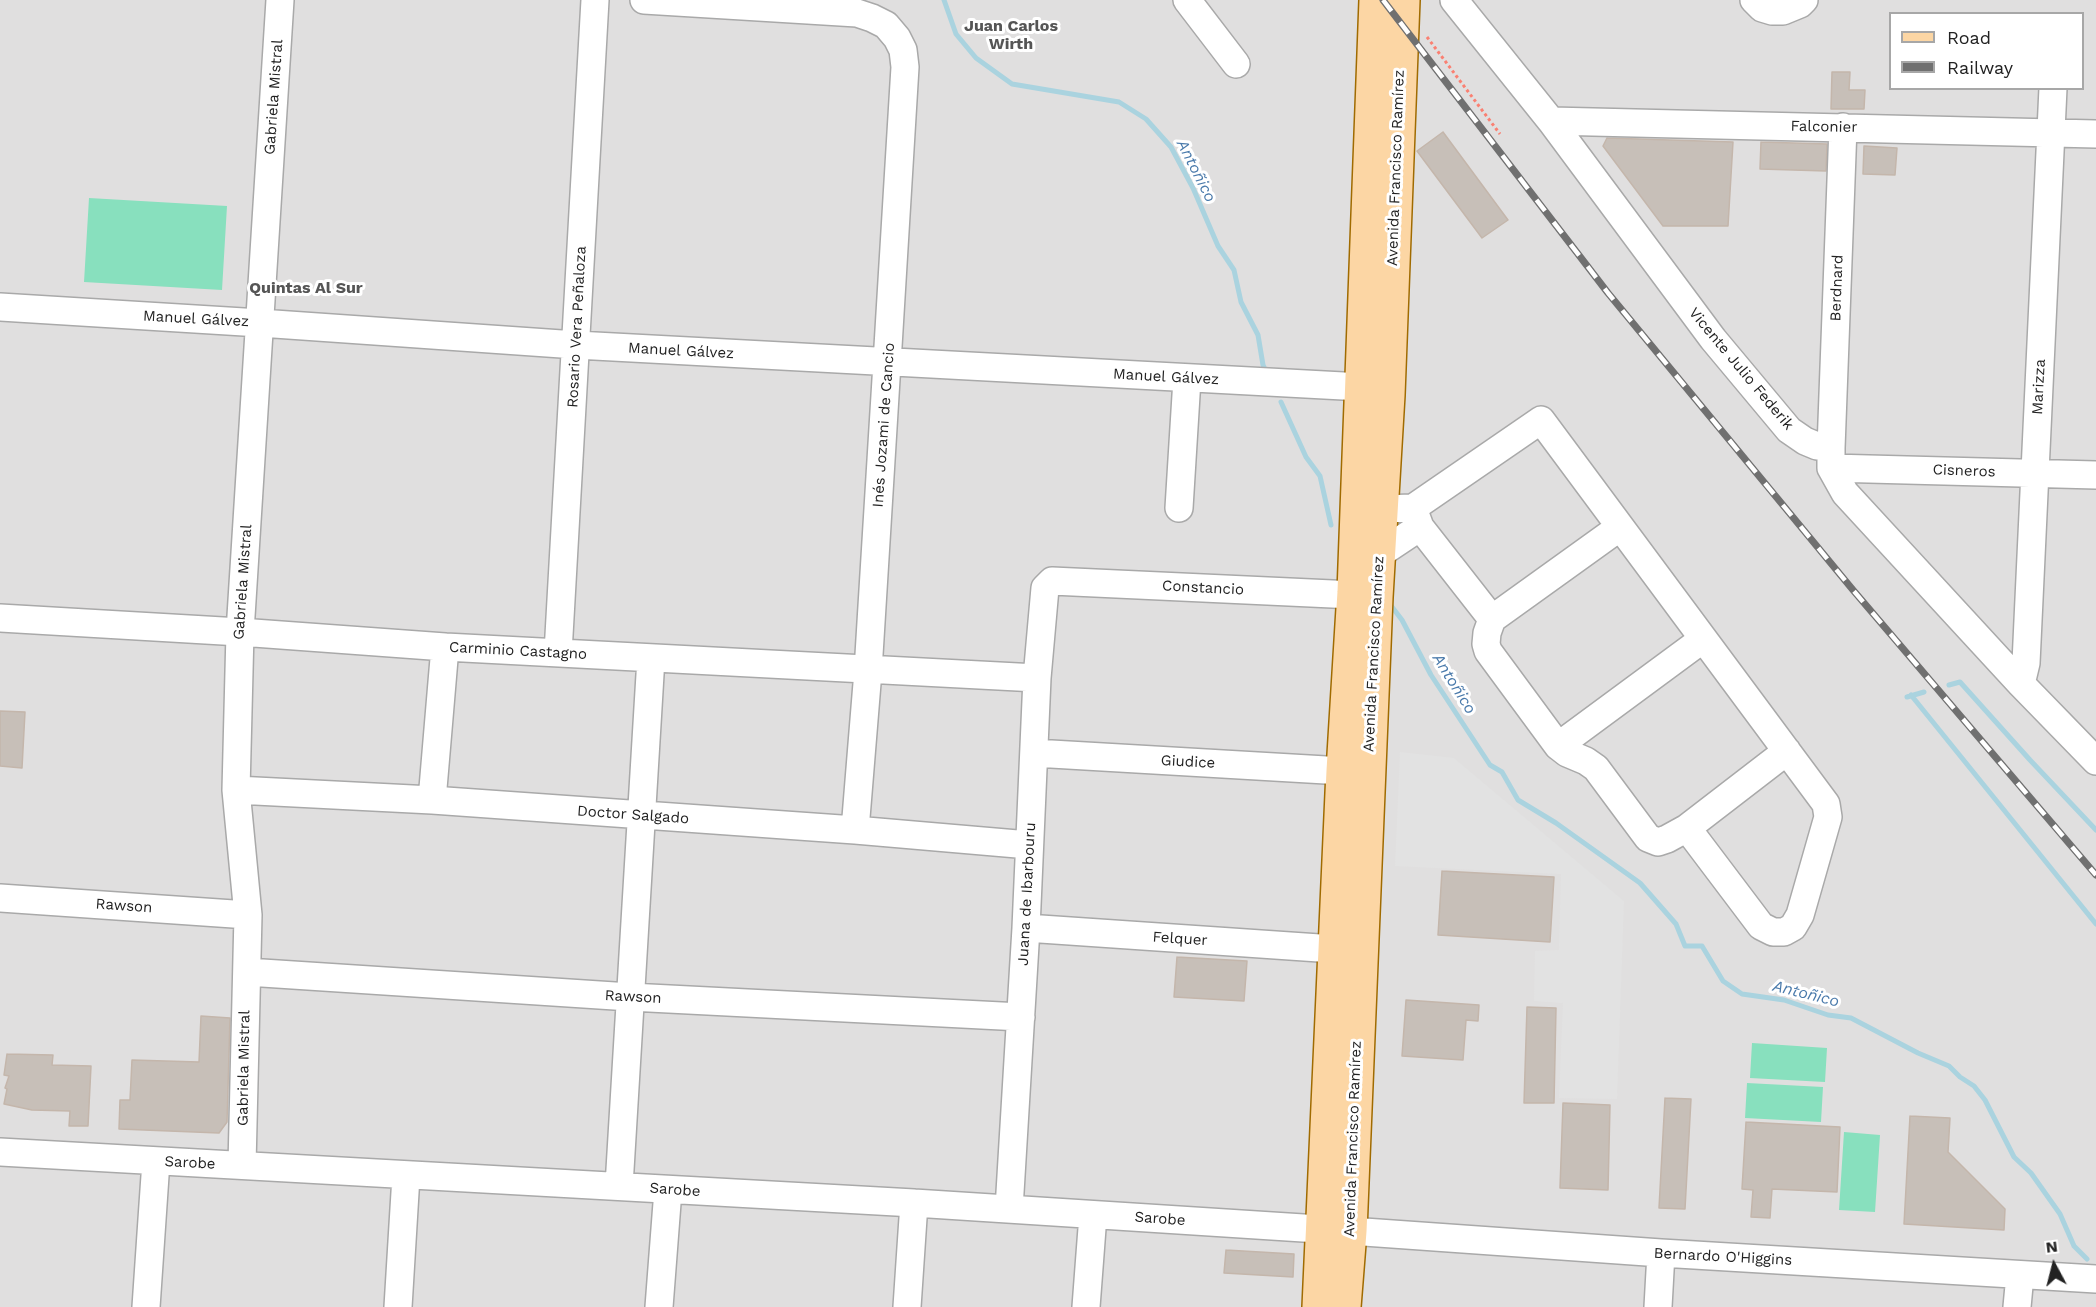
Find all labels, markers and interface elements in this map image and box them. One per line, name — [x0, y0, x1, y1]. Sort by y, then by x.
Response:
legend — [1889, 12, 2084, 90]
district label: Juan Carlos Wirth — [964, 16, 1058, 54]
text: Road — [1947, 27, 1991, 48]
street label: Gabriela Mistral — [261, 39, 287, 155]
text: Railway — [1947, 57, 2013, 78]
street label: Avenida Francisco Ramírez — [1384, 70, 1408, 266]
street label: Falconier — [1790, 117, 1858, 137]
water label: Antoñico — [1172, 137, 1220, 205]
street label: Rosario Vera Peñaloza — [564, 246, 590, 408]
street label: Berdnard — [1827, 254, 1847, 322]
district label: Quintas Al Sur — [249, 278, 363, 298]
street label: Vicente Julio Federik — [1685, 304, 1797, 434]
street label: Manuel Gálvez — [142, 307, 250, 331]
street label: Manuel Gálvez — [627, 339, 735, 363]
street label: Inés Jozami de Cancio — [869, 342, 899, 508]
street label: Marizza — [2029, 359, 2049, 415]
street label: Manuel Gálvez — [1112, 365, 1220, 389]
street label: Cisneros — [1932, 461, 1996, 481]
street label: Gabriela Mistral — [230, 524, 256, 640]
street label: Avenida Francisco Ramírez — [1360, 555, 1388, 753]
street label: Constancio — [1162, 577, 1244, 599]
street label: Carminio Castagno — [448, 638, 588, 664]
water label: Antoñico — [1428, 650, 1480, 718]
street label: Giudice — [1160, 752, 1216, 772]
street label: Doctor Salgado — [576, 802, 690, 828]
street label: Juana de Ibarbouru — [1014, 822, 1040, 966]
street label: Rawson — [95, 895, 153, 917]
street label: Felquer — [1152, 928, 1208, 950]
water label: Antoñico — [1771, 977, 1841, 1011]
street label: Rawson — [604, 987, 662, 1007]
street label: Gabriela Mistral — [234, 1010, 254, 1126]
street label: Avenida Francisco Ramírez — [1341, 1041, 1365, 1237]
street label: Sarobe — [164, 1153, 216, 1173]
street label: Sarobe — [649, 1179, 701, 1201]
street label: Sarobe — [1134, 1208, 1186, 1230]
north arrow — [2024, 1235, 2084, 1295]
text: N — [2045, 1236, 2059, 1257]
street label: Bernardo O'Higgins — [1653, 1244, 1793, 1270]

